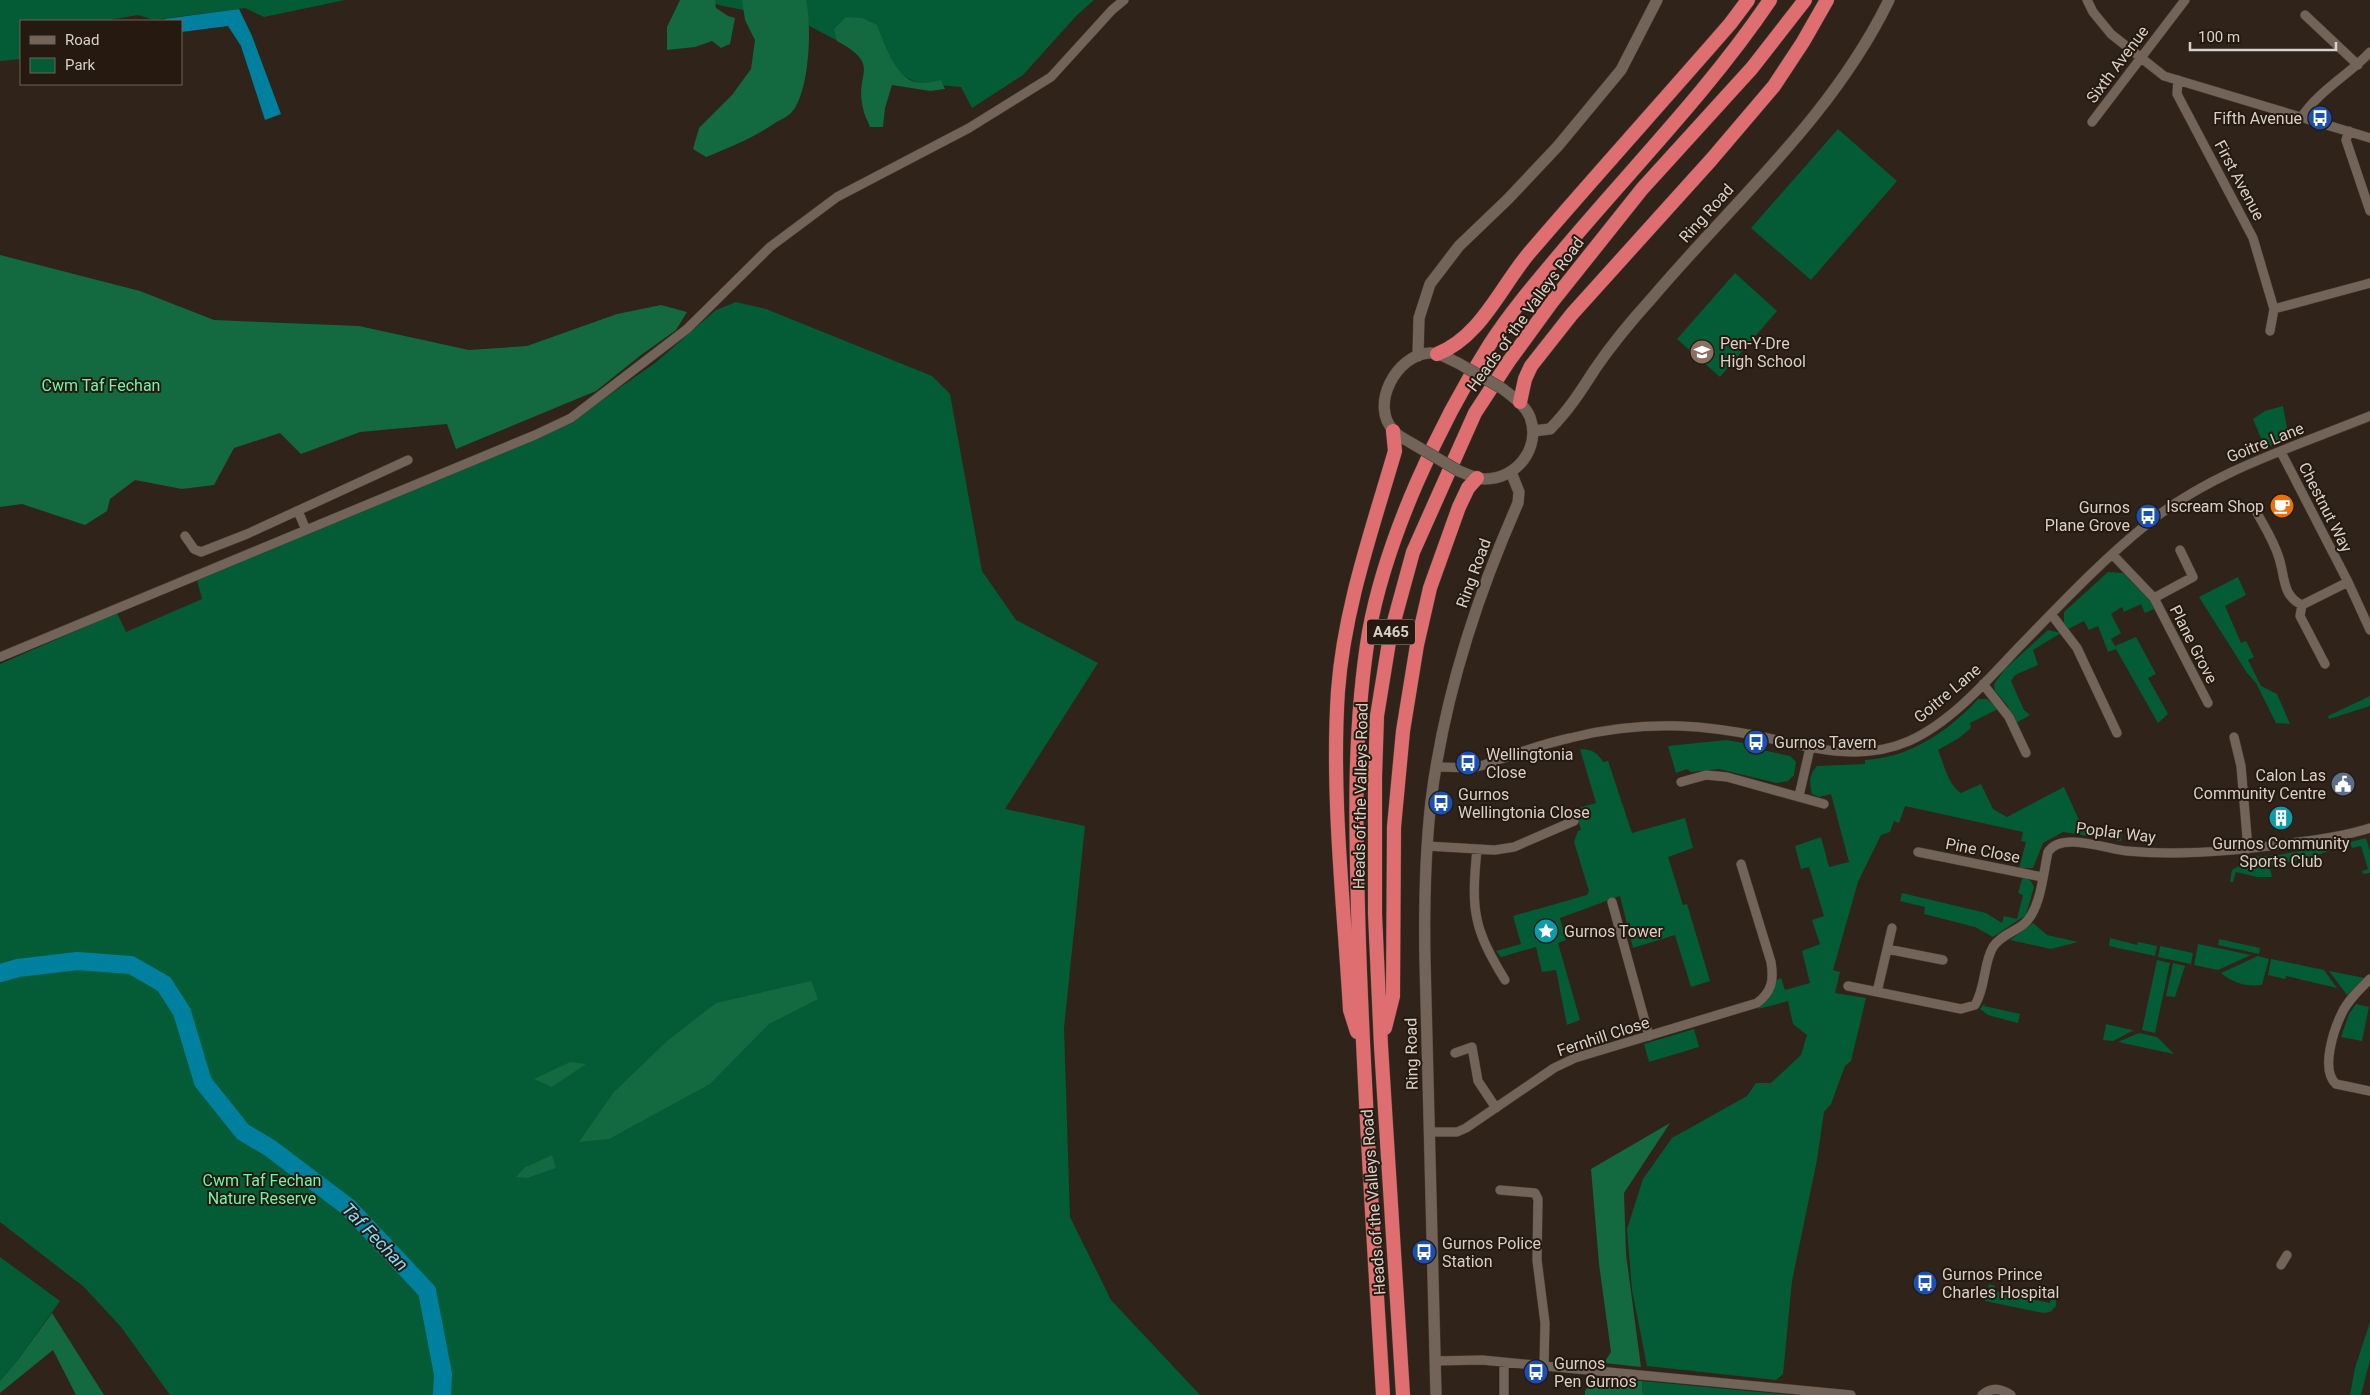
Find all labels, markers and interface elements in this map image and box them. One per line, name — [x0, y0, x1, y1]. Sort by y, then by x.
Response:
legend — [20, 20, 182, 85]
scale bar — [2190, 20, 2336, 52]
street label: Sixth Avenue — [2082, 22, 2153, 107]
text: 100 m — [2198, 28, 2240, 46]
text: Road — [65, 31, 99, 49]
text: Park — [65, 56, 96, 74]
bus stop icon: Fifth Avenue — [2307, 105, 2333, 131]
place label: Fifth Avenue — [2213, 109, 2302, 128]
street label: First Avenue — [2211, 137, 2269, 224]
street label: Ring Road — [1675, 180, 1738, 247]
street label: Heads of the Valleys Road — [1463, 233, 1588, 395]
place label: Pen-Y-Dre High School — [1720, 334, 1806, 371]
school or university icon: Pen-Y-Dre High School — [1689, 339, 1715, 365]
park label: Cwm Taf Fechan — [42, 376, 160, 395]
street label: Goitre Lane — [2224, 418, 2307, 467]
street label: Chestnut Way — [2295, 459, 2356, 556]
cafe icon: Iscream Shop — [2269, 493, 2295, 519]
place label: Iscream Shop — [2166, 497, 2264, 516]
place label: Gurnos Plane Grove — [2045, 498, 2130, 535]
bus stop icon: Gurnos Plane Grove — [2135, 503, 2161, 529]
street label: Ring Road — [1452, 536, 1495, 610]
street label: Plane Grove — [2166, 602, 2221, 687]
road number: A465 — [1367, 620, 1415, 644]
street label: Goitre Lane — [1910, 660, 1985, 727]
street label: Heads of the Valleys Road — [1349, 703, 1372, 889]
bus stop icon: Gurnos Tavern — [1743, 729, 1769, 755]
place label: Gurnos Tavern — [1774, 733, 1877, 752]
place label: Wellingtonia Close — [1486, 745, 1574, 782]
bus stop icon: Wellingtonia Close — [1455, 750, 1481, 776]
place label: Calon Las Community Centre — [2193, 766, 2326, 803]
public building icon: Calon Las Community Centre — [2330, 771, 2356, 797]
place label: Gurnos Wellingtonia Close — [1458, 785, 1590, 822]
bus stop icon: Gurnos Wellingtonia Close — [1428, 790, 1454, 816]
building icon: Gurnos Community Sports Club — [2268, 805, 2294, 831]
street label: Poplar Way — [2075, 818, 2157, 847]
street label: Pine Close — [1944, 834, 2022, 867]
place label: Gurnos Community Sports Club — [2212, 834, 2350, 871]
place icon: Gurnos Tower — [1533, 918, 1559, 944]
place label: Gurnos Tower — [1564, 922, 1663, 941]
street label: Fernhill Close — [1555, 1013, 1652, 1060]
street label: Ring Road — [1401, 1018, 1422, 1090]
street label: Heads of the Valleys Road — [1358, 1108, 1389, 1296]
park label: Cwm Taf Fechan Nature Reserve — [203, 1171, 321, 1208]
water label: Taf Fechan — [338, 1198, 413, 1275]
place label: Gurnos Police Station — [1442, 1234, 1541, 1271]
bus stop icon: Gurnos Police Station — [1411, 1239, 1437, 1265]
place label: Gurnos Prince Charles Hospital — [1942, 1265, 2059, 1302]
bus stop icon: Gurnos Prince Charles Hospital — [1912, 1270, 1938, 1296]
place label: Gurnos Pen Gurnos — [1554, 1354, 1637, 1391]
bus stop icon: Gurnos Pen Gurnos — [1523, 1359, 1549, 1385]

